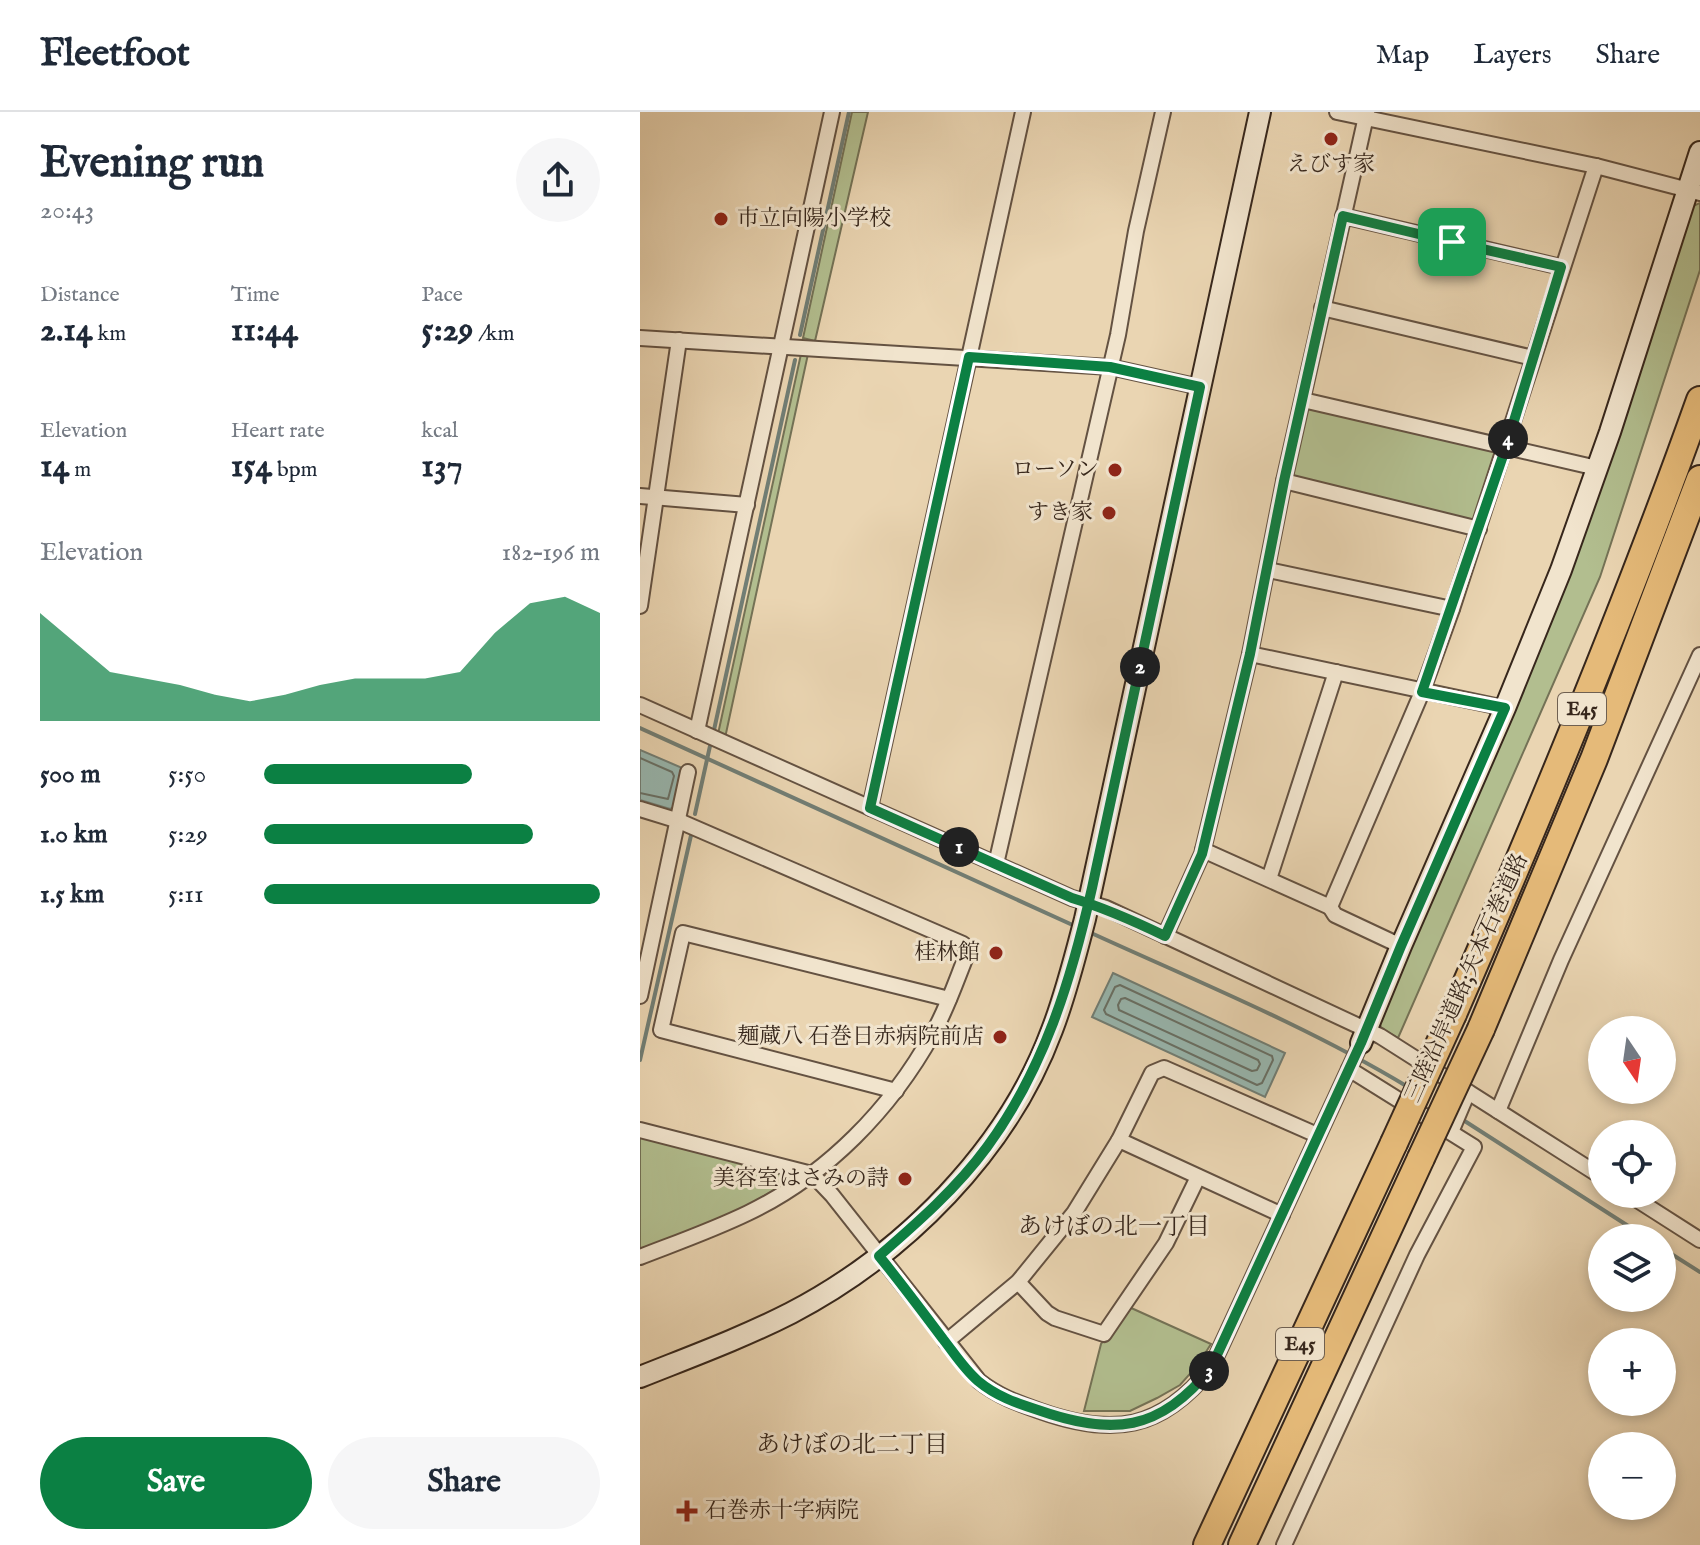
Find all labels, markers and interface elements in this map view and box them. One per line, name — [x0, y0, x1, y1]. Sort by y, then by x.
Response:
text: Fleetfoot — [40, 31, 190, 79]
text: Map — [1376, 38, 1429, 73]
text: Layers — [1473, 38, 1552, 73]
text: Share — [1596, 38, 1660, 73]
marker: えびす家 — [1322, 130, 1340, 148]
text: Evening run — [40, 136, 264, 192]
button: share — [516, 138, 600, 222]
place label: えびす家 — [1287, 151, 1375, 179]
text: 20:43 — [40, 194, 94, 227]
place label: 市立向陽小学校 — [737, 205, 891, 233]
pin — [1418, 208, 1486, 276]
marker: 市立向陽小学校 — [712, 210, 730, 228]
icon: arrive — [1430, 220, 1474, 264]
text: Distance — [40, 281, 120, 309]
text: Time — [231, 281, 280, 309]
text: Pace — [421, 281, 463, 309]
text: 2.14 — [40, 309, 93, 352]
text: 11:44 — [231, 309, 298, 352]
text: 5:29 — [421, 309, 473, 352]
text: km — [93, 320, 126, 348]
text: /km — [473, 320, 515, 348]
text: Elevation — [40, 417, 127, 445]
text: Heart rate — [231, 417, 325, 445]
text: kcal — [421, 417, 458, 445]
pin: 4 — [1488, 419, 1528, 459]
text: 4 — [1503, 425, 1513, 453]
text: 14 — [40, 445, 69, 488]
text: 154 — [231, 445, 272, 488]
text: 137 — [421, 445, 463, 488]
text: m — [69, 456, 91, 484]
text: bpm — [272, 456, 318, 484]
place label: ローソン — [1012, 456, 1099, 484]
marker: ローソン — [1106, 461, 1124, 479]
place label: すき家 — [1027, 499, 1093, 527]
marker: すき家 — [1100, 504, 1118, 522]
text: Elevation — [40, 536, 143, 569]
text: 182–196 m — [501, 536, 600, 569]
pin: 2 — [1120, 647, 1160, 687]
text: 2 — [1135, 653, 1145, 681]
road number: E45 — [1558, 693, 1606, 725]
text: 500 m — [40, 758, 101, 791]
text: 5:50 — [168, 758, 206, 791]
text: 1.0 km — [40, 818, 108, 851]
text: 5:29 — [168, 818, 208, 851]
pin: 1 — [939, 827, 979, 867]
text: 1 — [955, 833, 963, 861]
street label: 三陸沿岸道路;矢本石巻道路 — [1399, 849, 1535, 1107]
text: 1.5 km — [40, 878, 104, 911]
text: 5:11 — [168, 878, 204, 911]
place label: 桂林館 — [914, 939, 980, 967]
marker: 桂林館 — [987, 944, 1005, 962]
north arrow — [1588, 1016, 1676, 1104]
map controls — [1588, 1016, 1676, 1520]
place label: 麺蔵八 石巻日赤病院前店 — [737, 1023, 984, 1051]
marker: 麺蔵八 石巻日赤病院前店 — [991, 1028, 1009, 1046]
button: locate — [1588, 1120, 1676, 1208]
place label: 美容室はさみの詩 — [713, 1165, 889, 1193]
marker: 美容室はさみの詩 — [896, 1170, 914, 1188]
district label: あけぼの北一丁目 — [1018, 1212, 1210, 1243]
button: layers — [1588, 1224, 1676, 1312]
road number: E45 — [1276, 1328, 1324, 1360]
button: + — [1588, 1328, 1676, 1416]
pin: 3 — [1189, 1351, 1229, 1391]
text: 3 — [1205, 1357, 1213, 1385]
district label: あけぼの北二丁目 — [756, 1430, 948, 1461]
button: − — [1588, 1432, 1676, 1520]
button: Save — [40, 1437, 312, 1529]
button: Share — [328, 1437, 600, 1529]
place label: 石巻赤十字病院 — [705, 1497, 859, 1525]
marker: 石巻赤十字病院 — [676, 1500, 698, 1522]

